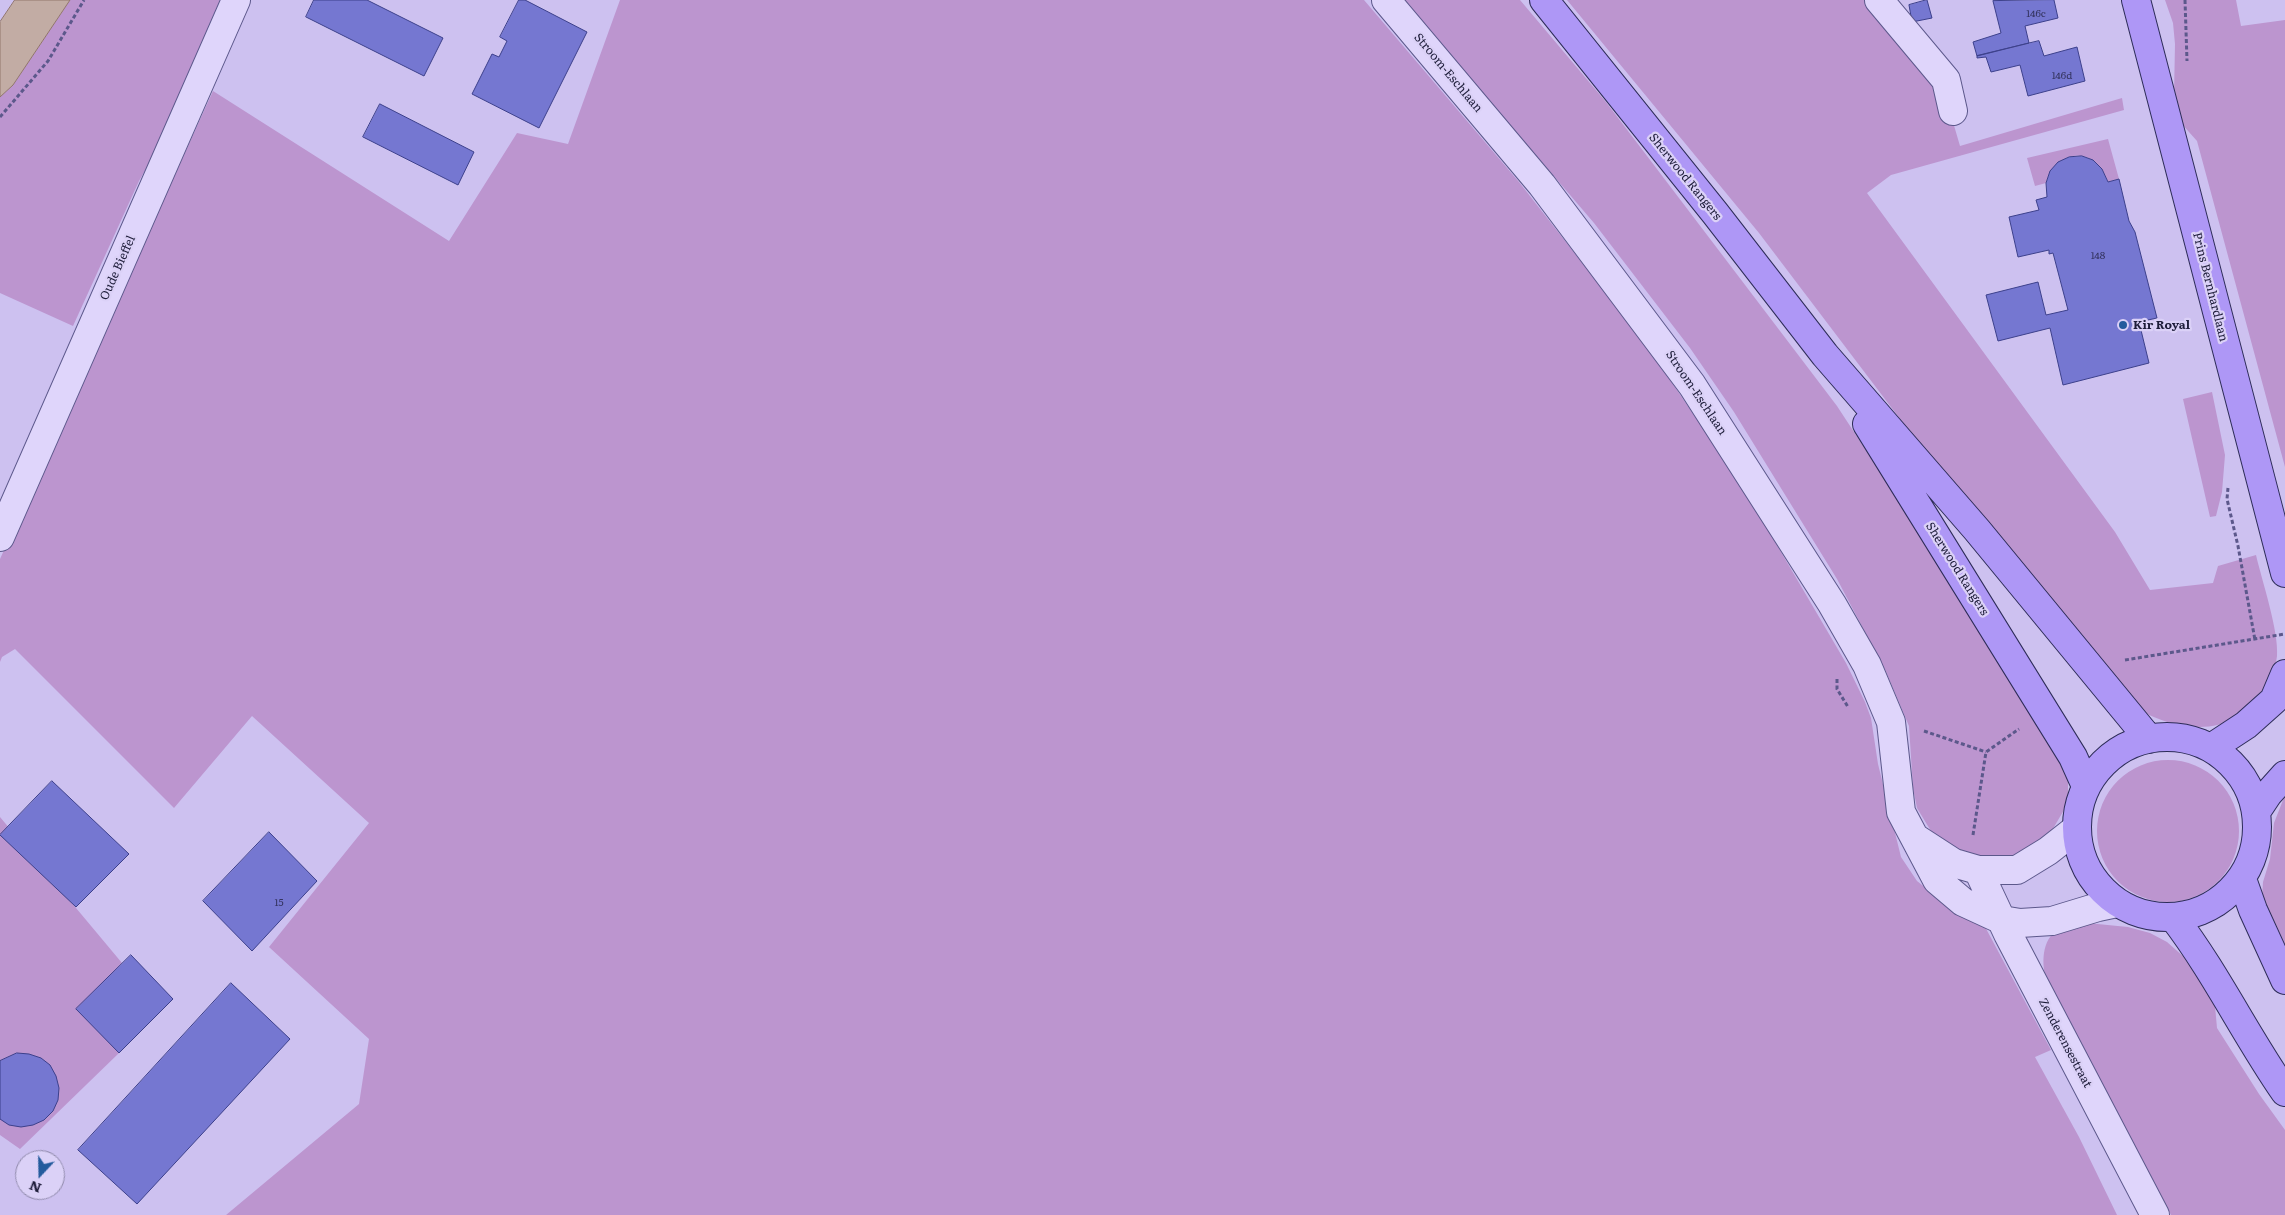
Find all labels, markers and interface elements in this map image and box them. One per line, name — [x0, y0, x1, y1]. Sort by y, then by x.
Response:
house number: 146c — [2026, 8, 2046, 20]
street label: Stroom-Eschlaan — [1411, 31, 1485, 115]
house number: 146d — [2052, 70, 2072, 82]
street label: Sherwood Rangers — [1646, 131, 1724, 223]
street label: Prins Bernhardlaan — [2189, 231, 2231, 343]
street label: Oude Bieffel — [97, 233, 139, 303]
house number: 148 — [2091, 250, 2105, 262]
place label: Kir Royal — [2133, 318, 2190, 332]
marker: Kir Royal — [2117, 319, 2129, 331]
street label: Stroom-Eschlaan — [1662, 348, 1730, 438]
street label: Sherwood Rangers — [1922, 520, 1992, 618]
house number: 15 — [274, 897, 284, 909]
street label: Zenderensestraat — [2035, 996, 2095, 1090]
north arrow — [15, 1150, 65, 1200]
text: N — [26, 1177, 44, 1200]

